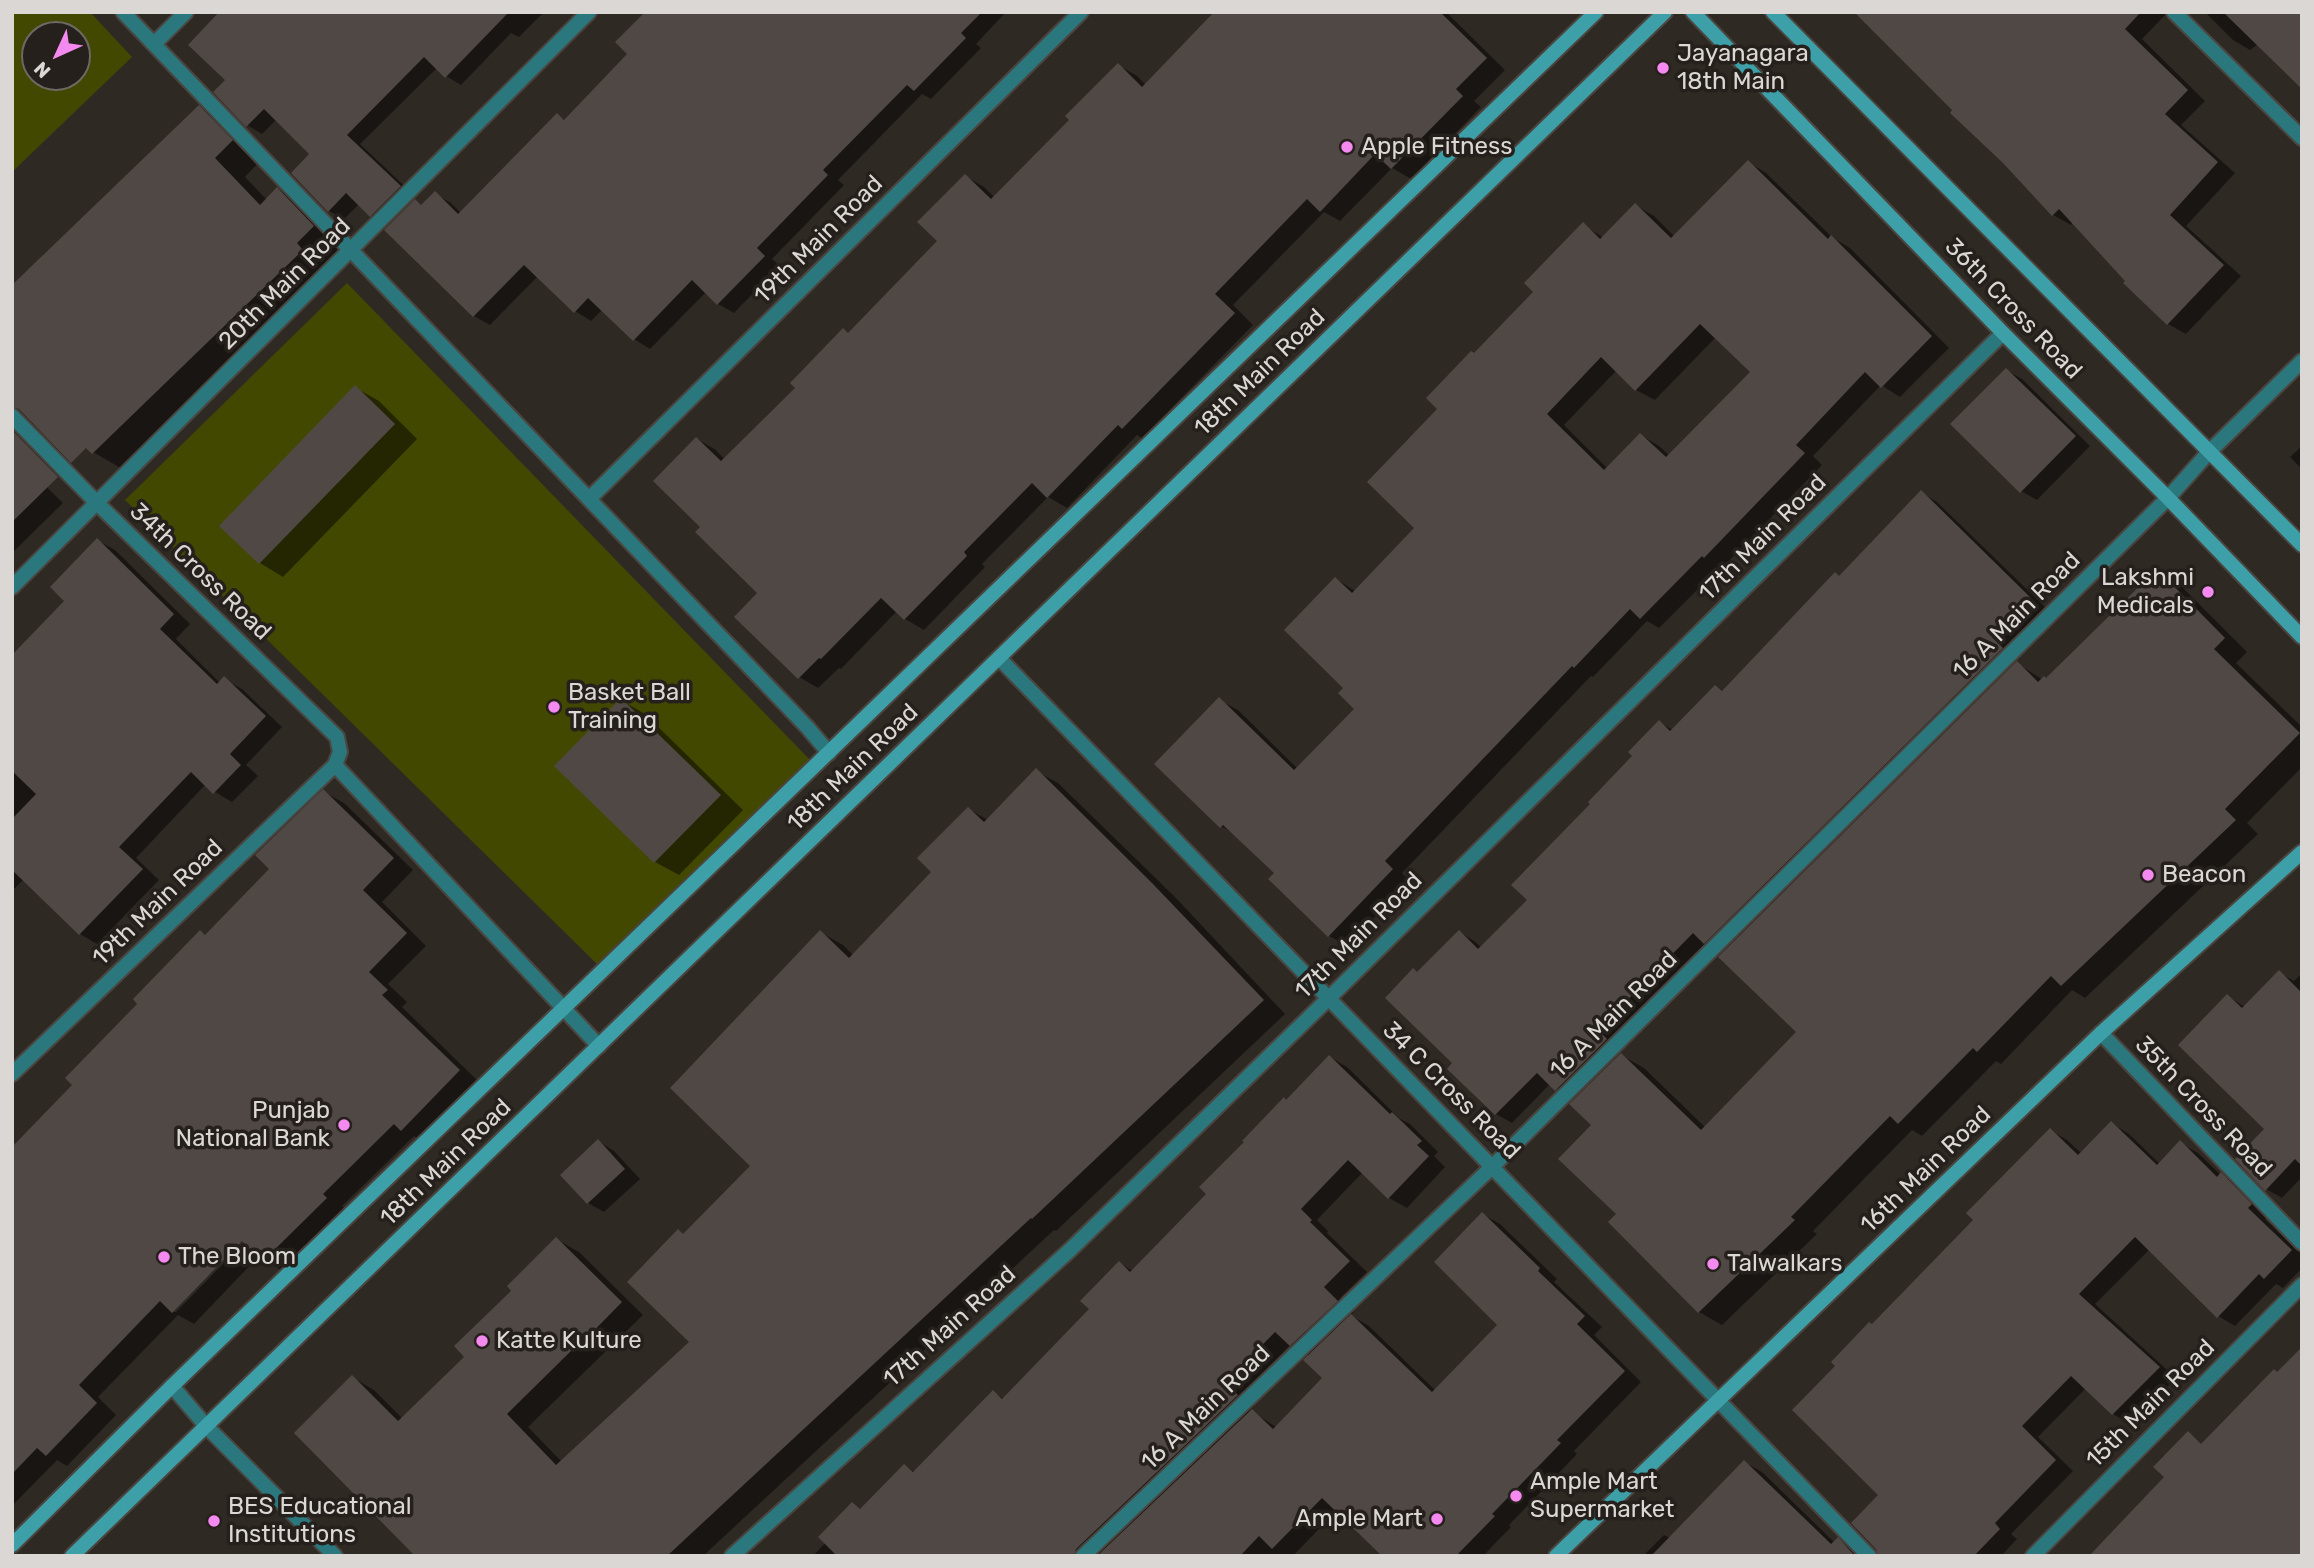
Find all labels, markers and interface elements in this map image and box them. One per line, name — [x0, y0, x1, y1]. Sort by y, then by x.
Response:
north arrow — [21, 21, 91, 91]
place label: Jayanagara 18th Main — [1677, 40, 1809, 96]
text: N — [29, 57, 55, 83]
marker: Jayanagara 18th Main — [1655, 60, 1671, 76]
place label: Apple Fitness — [1361, 133, 1513, 161]
marker: Apple Fitness — [1339, 139, 1355, 155]
street label: 19th Main Road — [749, 170, 889, 310]
street label: 20th Main Road — [213, 212, 357, 356]
street label: 36th Cross Road — [1939, 233, 2087, 385]
street label: 18th Main Road — [1189, 303, 1331, 443]
street label: 17th Main Road — [1693, 468, 1833, 608]
street label: 34th Cross Road — [123, 497, 277, 647]
street label: 16 A Main Road — [1947, 546, 2087, 686]
place label: Lakshmi Medicals — [2097, 564, 2194, 620]
marker: Lakshmi Medicals — [2200, 584, 2216, 600]
place label: Basket Ball Training — [568, 679, 691, 735]
street label: 18th Main Road — [782, 698, 924, 838]
marker: Basket Ball Training — [546, 699, 562, 715]
street label: 19th Main Road — [87, 834, 229, 972]
place label: Beacon — [2162, 861, 2246, 889]
street label: 17th Main Road — [1289, 866, 1429, 1006]
marker: Beacon — [2140, 867, 2156, 883]
street label: 16 A Main Road — [1544, 945, 1684, 1085]
street label: 34 C Cross Road — [1376, 1016, 1526, 1166]
street label: 35th Cross Road — [2129, 1031, 2277, 1183]
street label: 18th Main Road — [375, 1093, 517, 1233]
place label: Punjab National Bank — [176, 1097, 330, 1153]
street label: 16th Main Road — [1855, 1101, 1997, 1239]
marker: Punjab National Bank — [336, 1117, 352, 1133]
place label: The Bloom — [178, 1243, 296, 1271]
marker: The Bloom — [156, 1249, 172, 1265]
place label: Talwalkars — [1727, 1250, 1842, 1278]
marker: Talwalkars — [1705, 1256, 1721, 1272]
street label: 17th Main Road — [878, 1260, 1022, 1394]
place label: Katte Kulture — [496, 1327, 642, 1355]
marker: Katte Kulture — [474, 1333, 490, 1349]
street label: 15th Main Road — [2081, 1334, 2221, 1474]
street label: 16 A Main Road — [1136, 1339, 1276, 1477]
place label: Ample Mart Supermarket — [1530, 1468, 1674, 1524]
marker: Ample Mart Supermarket — [1508, 1488, 1524, 1504]
place label: BES Educational Institutions — [228, 1493, 411, 1549]
place label: Ample Mart — [1295, 1505, 1423, 1533]
marker: Ample Mart — [1429, 1511, 1445, 1527]
marker: BES Educational Institutions — [206, 1513, 222, 1529]

